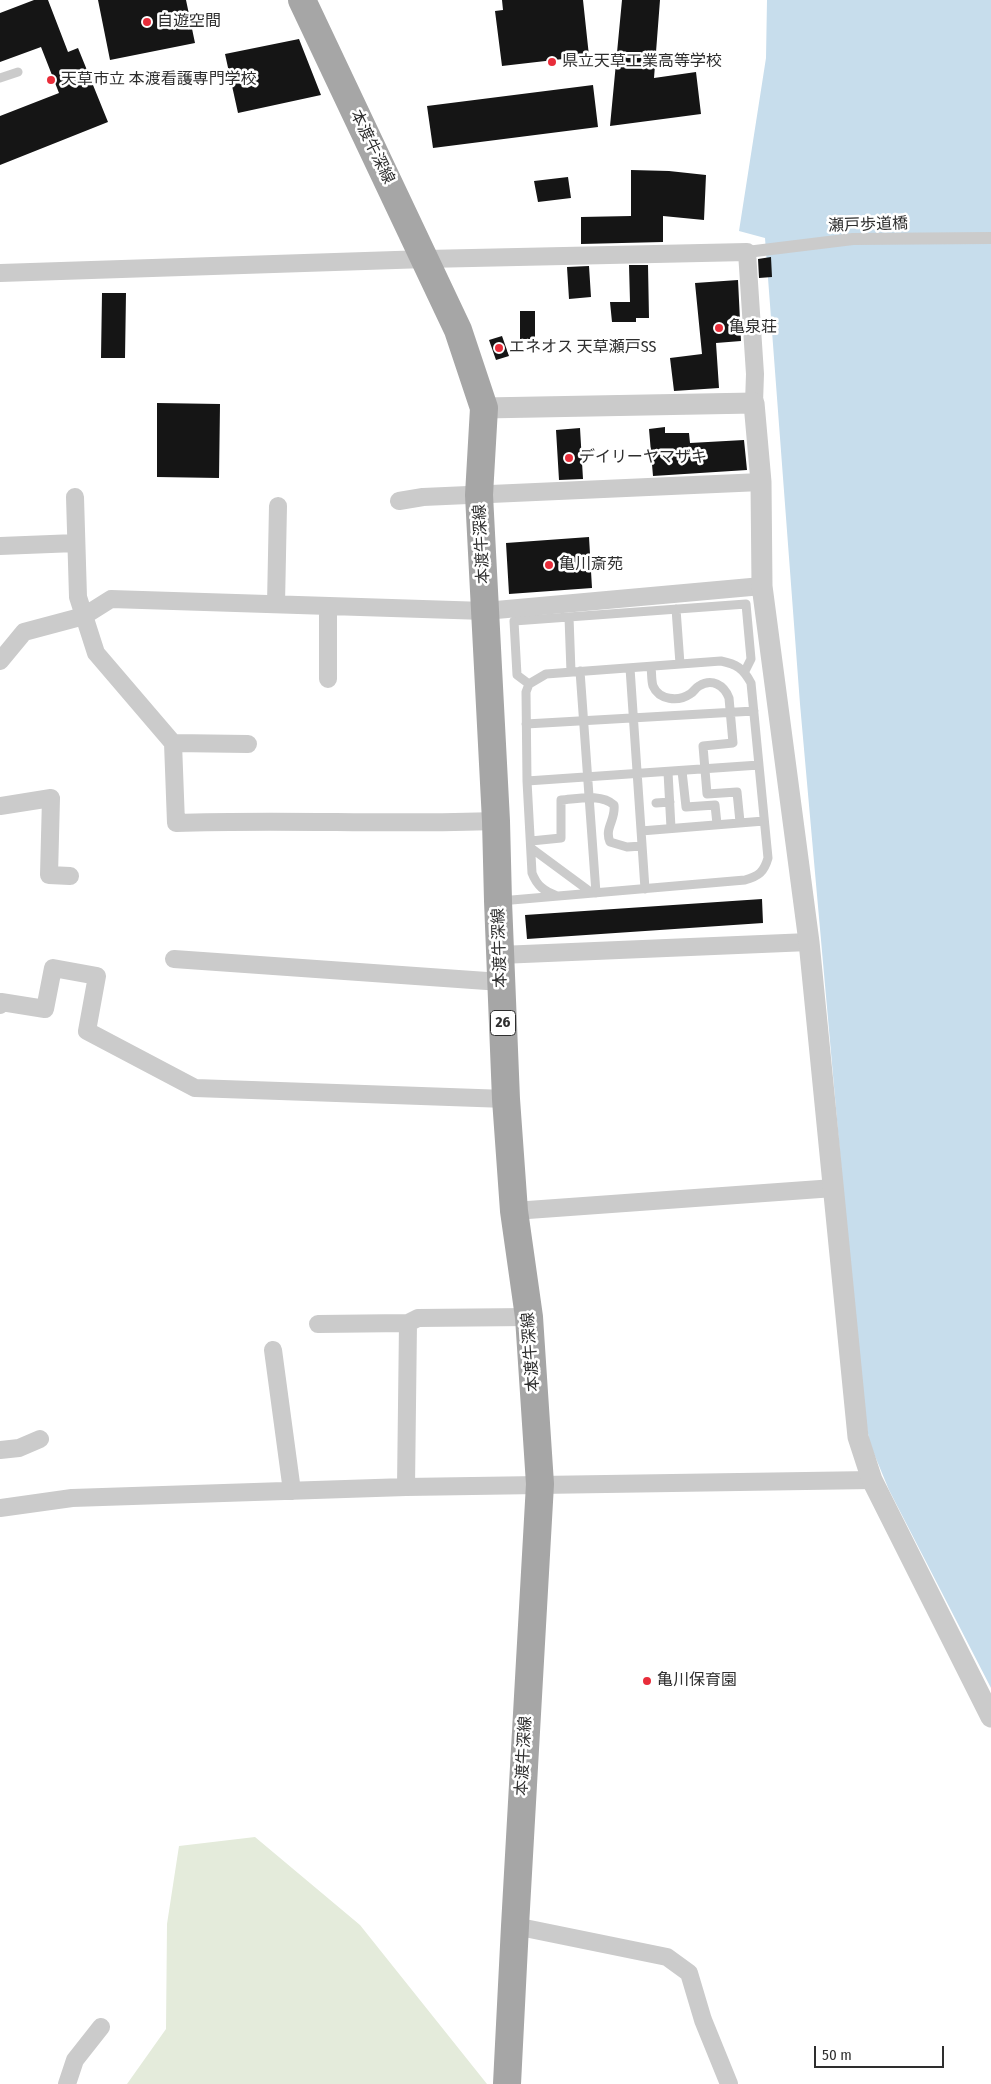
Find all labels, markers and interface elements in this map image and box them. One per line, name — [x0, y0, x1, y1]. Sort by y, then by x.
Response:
place label: 自遊空間 — [157, 12, 221, 32]
marker: 自遊空間 — [141, 16, 153, 28]
place label: 県立天草工業高等学校 — [562, 52, 722, 72]
marker: 県立天草工業高等学校 — [546, 56, 558, 68]
place label: 天草市立 本渡看護専門学校 — [61, 70, 257, 90]
marker: 天草市立 本渡看護専門学校 — [45, 74, 57, 86]
street label: 本渡牛深線 — [346, 107, 398, 187]
street label: 瀬戸歩道橋 — [828, 214, 908, 236]
place label: 亀泉荘 — [729, 318, 777, 338]
marker: 亀泉荘 — [713, 322, 725, 334]
place label: エネオス 天草瀬戸SS — [509, 338, 656, 358]
marker: エネオス 天草瀬戸SS — [493, 342, 505, 354]
place label: デイリーヤマザキ — [579, 448, 707, 468]
marker: デイリーヤマザキ — [563, 452, 575, 464]
street label: 本渡牛深線 — [470, 504, 494, 584]
place label: 亀川斎苑 — [559, 555, 623, 575]
marker: 亀川斎苑 — [543, 559, 555, 571]
street label: 本渡牛深線 — [489, 908, 511, 988]
road number: 26 — [490, 1010, 516, 1036]
street label: 本渡牛深線 — [519, 1311, 543, 1393]
place label: 亀川保育園 — [657, 1671, 737, 1691]
marker: 亀川保育園 — [641, 1675, 653, 1687]
street label: 本渡牛深線 — [512, 1716, 536, 1796]
scale bar — [816, 2036, 946, 2068]
text: 50 m — [822, 2046, 852, 2064]

